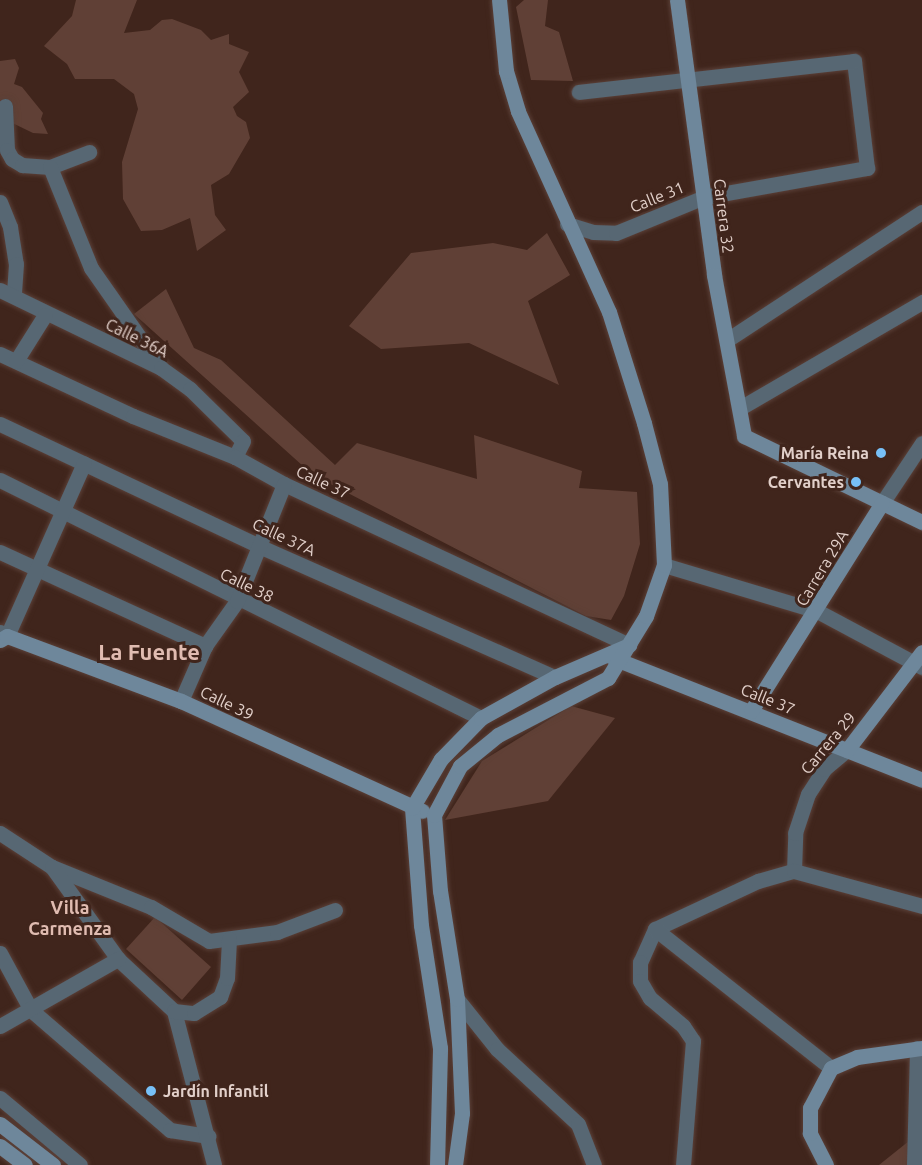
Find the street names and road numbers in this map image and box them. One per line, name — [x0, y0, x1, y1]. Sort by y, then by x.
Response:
street label: Calle 31 — [627, 177, 687, 217]
street label: Carrera 32 — [710, 178, 738, 254]
street label: Calle 36A — [103, 315, 171, 361]
street label: Calle 37 — [293, 461, 353, 503]
street label: Calle 37A — [249, 514, 319, 560]
street label: Carrera 29A — [792, 526, 852, 610]
street label: Calle 38 — [217, 564, 277, 606]
street label: Calle 37 — [738, 679, 798, 719]
street label: Calle 39 — [197, 682, 257, 724]
street label: Carrera 29 — [797, 708, 859, 778]

